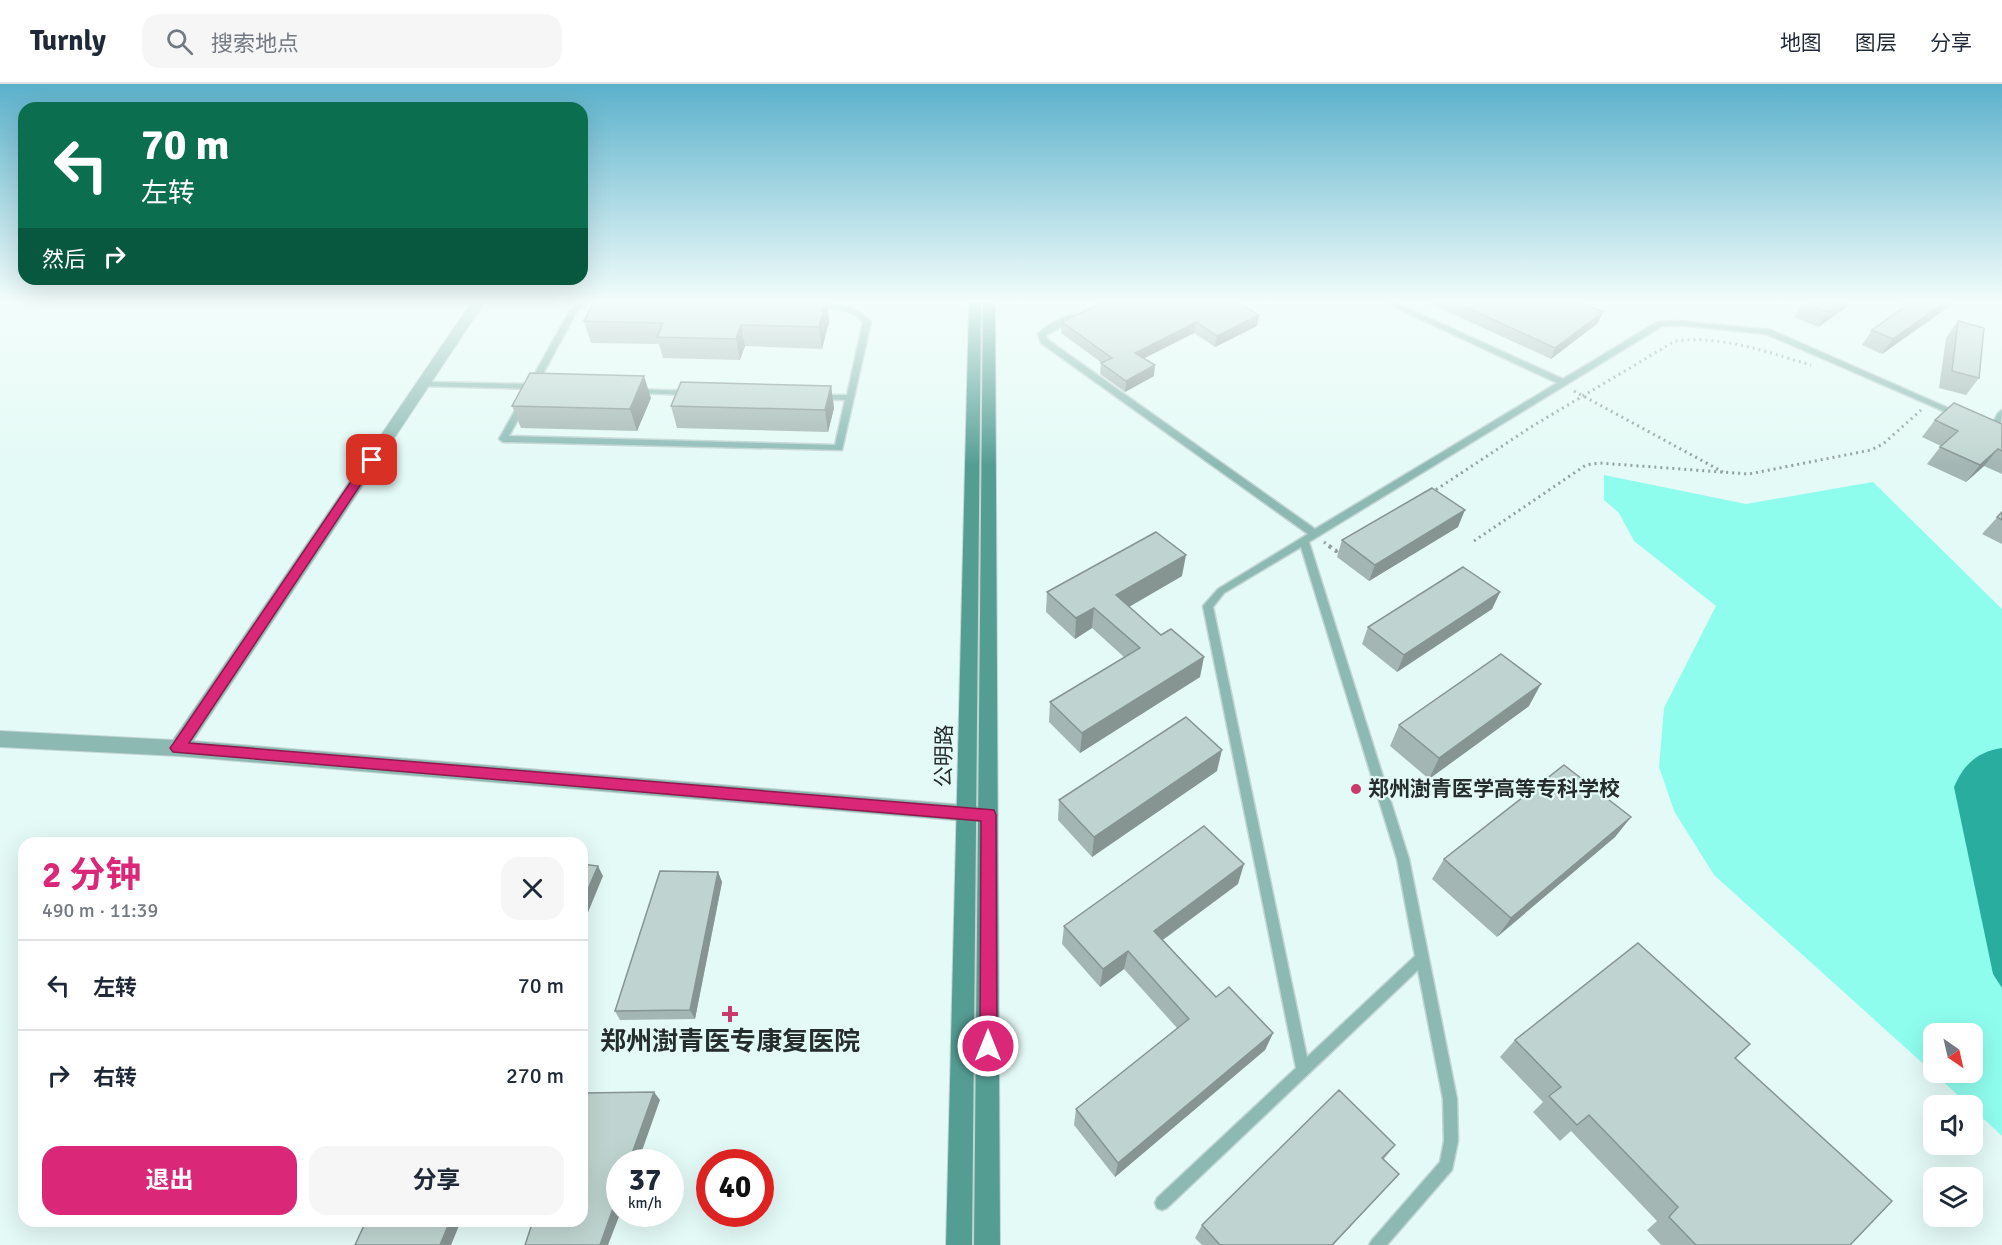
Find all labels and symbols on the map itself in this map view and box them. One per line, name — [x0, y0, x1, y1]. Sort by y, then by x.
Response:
pin — [346, 434, 397, 485]
street label: 公明路 — [930, 724, 958, 788]
place label: 郑州澍青医学高等专科学校 — [1368, 776, 1620, 802]
marker: 郑州澍青医学高等专科学校 — [1349, 782, 1363, 796]
marker: 郑州澍青医专康复医院 — [721, 1005, 739, 1023]
position arrow — [956, 1014, 1020, 1078]
north arrow — [1923, 1023, 1983, 1083]
place label: 郑州澍青医专康复医院 — [600, 1026, 860, 1058]
speed limit sign: 40 — [696, 1149, 774, 1227]

